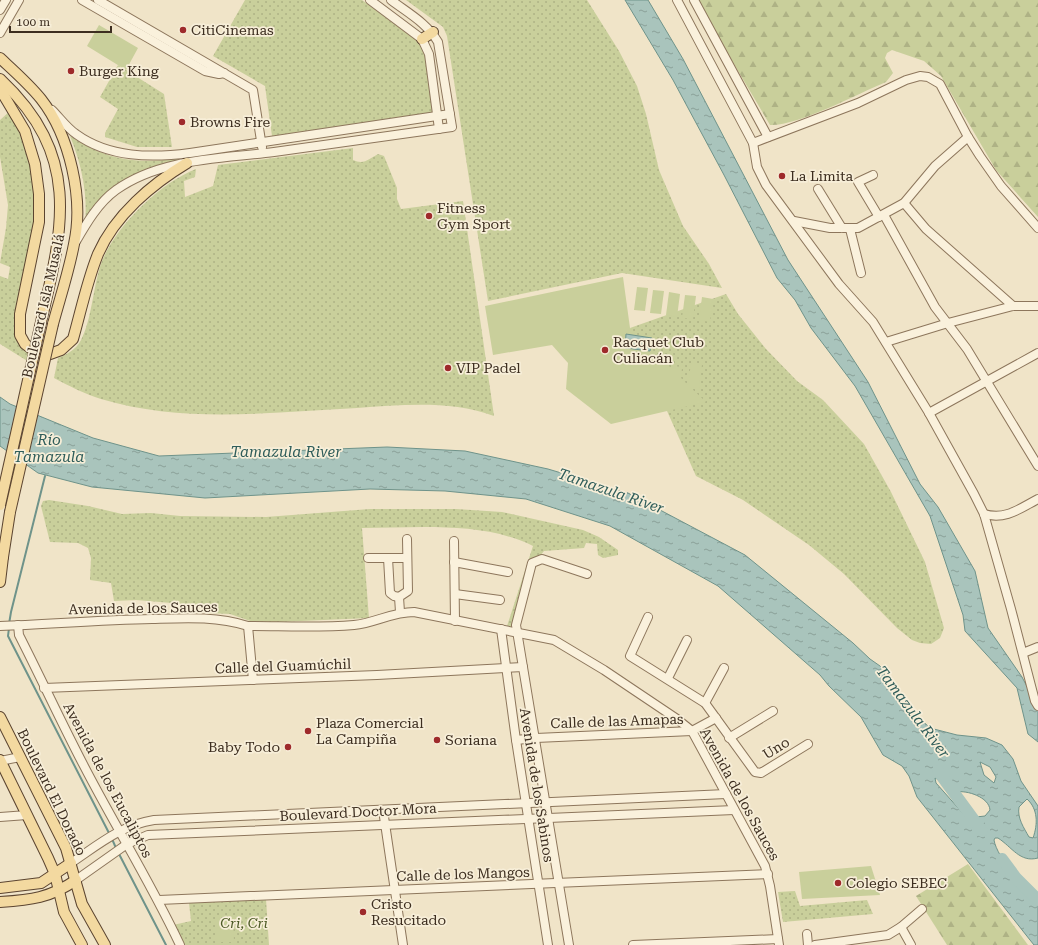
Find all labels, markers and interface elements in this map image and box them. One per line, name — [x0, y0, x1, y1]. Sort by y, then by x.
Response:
scale bar — [10, 8, 111, 34]
text: 100 m — [16, 15, 50, 29]
place label: CitiCinemas — [191, 22, 274, 38]
marker: CitiCinemas — [178, 25, 188, 35]
place label: Burger King — [79, 63, 159, 79]
marker: Burger King — [66, 66, 76, 76]
place label: Browns Fire — [190, 114, 271, 130]
marker: Browns Fire — [177, 117, 187, 127]
place label: La Limita — [790, 168, 853, 184]
marker: La Limita — [777, 171, 787, 181]
place label: Fitness Gym Sport — [437, 200, 510, 232]
marker: Fitness Gym Sport — [424, 211, 434, 221]
street label: Boulevard Isla Musalá — [19, 232, 67, 380]
place label: Racquet Club Culiacán — [613, 334, 704, 366]
marker: Racquet Club Culiacán — [600, 345, 610, 355]
place label: VIP Padel — [456, 360, 521, 376]
marker: VIP Padel — [443, 363, 453, 373]
water label: Río Tamazula — [14, 431, 84, 466]
water label: Tamazula River — [231, 443, 342, 461]
water label: Tamazula River — [556, 464, 667, 518]
street label: Avenida de los Sauces — [68, 599, 218, 617]
street label: Calle del Guamúchil — [215, 656, 352, 676]
water label: Tamazula River — [872, 662, 954, 762]
street label: Avenida de los Eucaliptos — [60, 700, 156, 860]
street label: Avenida de los Sabinos — [517, 707, 557, 864]
street label: Calle de las Amapas — [550, 711, 684, 731]
place label: Plaza Comercial La Campiña — [316, 715, 424, 747]
street label: Avenida de los Sauces — [697, 725, 783, 863]
street label: Boulevard El Dorado — [14, 726, 90, 858]
marker: Plaza Comercial La Campiña — [303, 726, 313, 736]
place label: Soriana — [445, 732, 497, 748]
street label: Uno — [760, 734, 792, 762]
marker: Soriana — [432, 735, 442, 745]
place label: Baby Todo — [208, 739, 280, 755]
marker: Baby Todo — [283, 742, 293, 752]
street label: Boulevard Doctor Mora — [279, 800, 437, 824]
street label: Calle de los Mangos — [396, 864, 530, 884]
place label: Colegio SEBEC — [846, 875, 947, 891]
marker: Colegio SEBEC — [833, 878, 843, 888]
place label: Cristo Resucitado — [371, 896, 446, 928]
marker: Cristo Resucitado — [358, 907, 368, 917]
park label: Cri, Cri — [220, 915, 268, 931]

